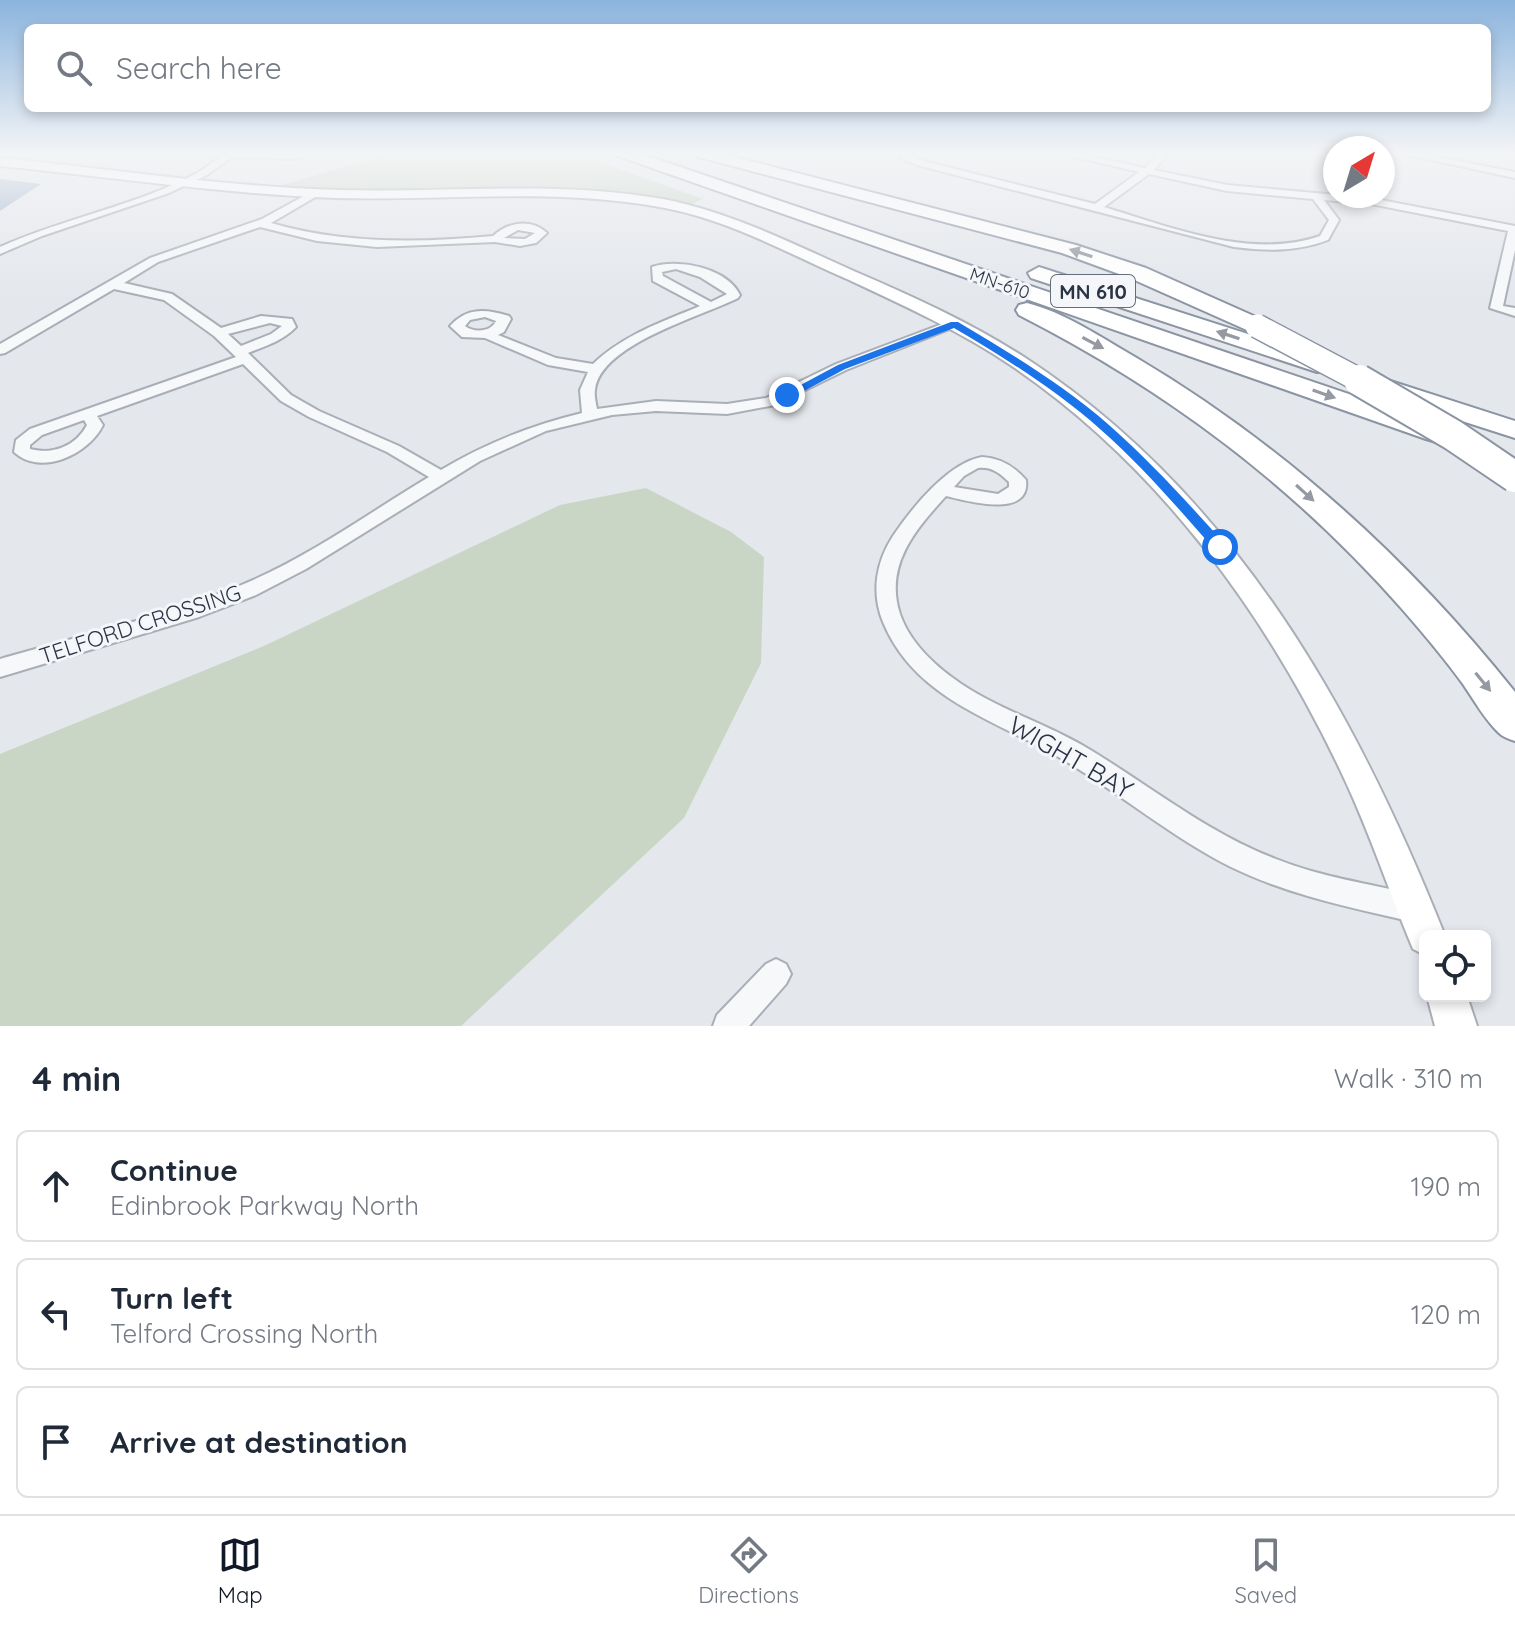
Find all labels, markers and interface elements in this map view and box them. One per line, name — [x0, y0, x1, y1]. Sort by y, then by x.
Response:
search box — [24, 24, 1491, 112]
icon: search — [52, 46, 96, 90]
text: Search here — [116, 49, 282, 87]
north arrow — [1323, 136, 1395, 208]
one-way arrow — [1069, 247, 1093, 259]
street label: MN-610 — [967, 262, 1033, 304]
road number: MN 610 — [1051, 275, 1135, 307]
one-way arrow — [1216, 329, 1240, 341]
one-way arrow — [1082, 337, 1105, 350]
route end — [769, 377, 805, 413]
one-way arrow — [1312, 389, 1336, 401]
one-way arrow — [1295, 484, 1314, 502]
route start — [1202, 529, 1238, 565]
street label: TELFORD CROSSING — [36, 578, 244, 670]
one-way arrow — [1474, 672, 1491, 692]
street label: WIGHT BAY — [1003, 708, 1140, 806]
map controls — [1419, 930, 1491, 1002]
button: locate — [1419, 930, 1491, 1002]
text: 4 min — [32, 1057, 121, 1100]
text: Walk · 310 m — [1334, 1062, 1483, 1095]
text: Continue — [110, 1151, 238, 1189]
icon: ahead — [34, 1164, 78, 1208]
text: 190 m — [1411, 1170, 1481, 1203]
text: Edinbrook Parkway North — [110, 1189, 419, 1222]
text: Turn left — [110, 1279, 233, 1317]
icon: left — [34, 1292, 78, 1336]
text: 120 m — [1411, 1298, 1481, 1331]
text: Telford Crossing North — [110, 1317, 378, 1350]
icon: arrive — [34, 1420, 78, 1464]
text: Arrive at destination — [110, 1423, 408, 1461]
tab: Map — [218, 1533, 263, 1609]
tab: Directions — [698, 1533, 799, 1609]
tab: Saved — [1234, 1533, 1297, 1609]

